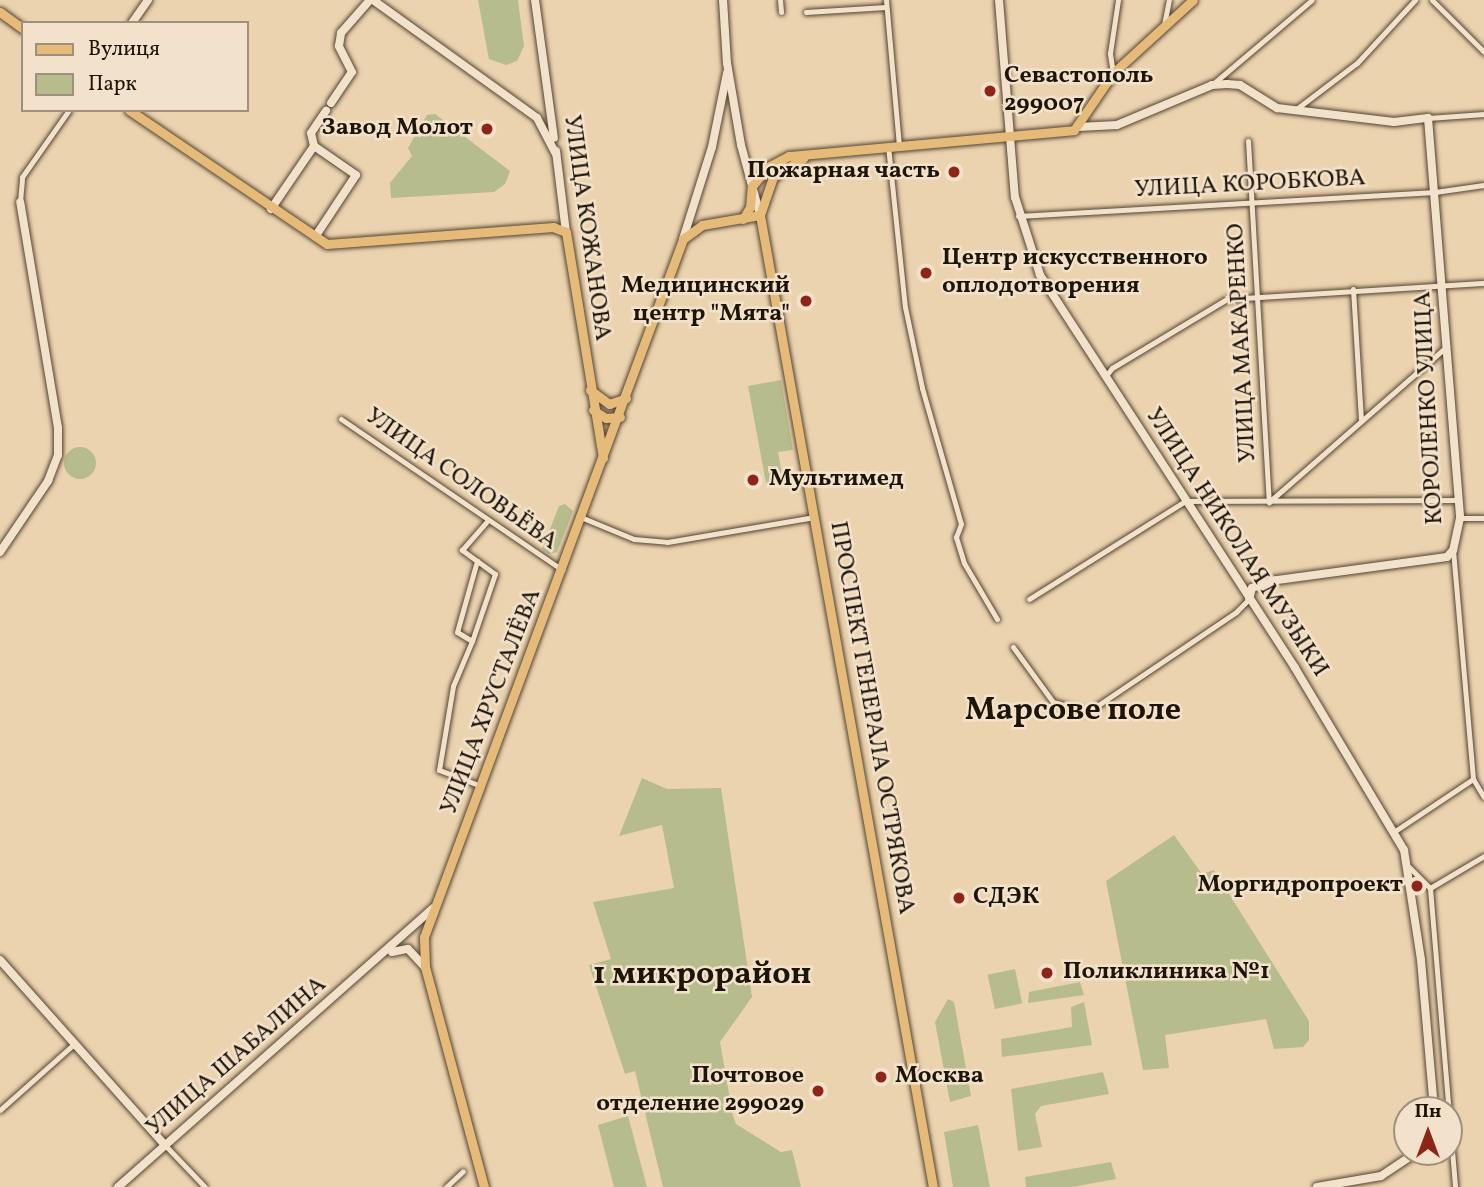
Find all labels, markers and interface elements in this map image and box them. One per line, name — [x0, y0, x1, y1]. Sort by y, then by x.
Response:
legend — [21, 21, 248, 112]
text: Вулиця — [88, 35, 160, 64]
place label: Севастополь 299007 — [1004, 63, 1154, 119]
text: Парк — [88, 70, 137, 99]
marker: Севастополь 299007 — [982, 83, 998, 99]
street label: УЛИЦА КОЖАНОВА — [556, 113, 616, 343]
place label: Завод Молот — [322, 115, 473, 143]
marker: Завод Молот — [479, 121, 495, 137]
place label: Пожарная часть — [747, 158, 940, 186]
marker: Пожарная часть — [946, 164, 962, 180]
street label: УЛИЦА КОРОБКОВА — [1134, 165, 1366, 205]
street label: УЛИЦА МАКАРЕНКО — [1222, 223, 1264, 463]
place label: Центр искусственного оплодотворения — [942, 245, 1208, 301]
marker: Центр искусственного оплодотворения — [916, 263, 936, 283]
place label: Медицинский центр "Мята" — [621, 273, 790, 329]
marker: Медицинский центр "Мята" — [796, 291, 816, 311]
street label: КОРОЛЕНКО УЛИЦА — [1410, 291, 1450, 525]
street label: УЛИЦА СОЛОВЬЁВА — [359, 403, 563, 557]
street label: УЛИЦА НИКОЛАЯ МУЗЫКИ — [1138, 403, 1334, 683]
place label: Мультимед — [769, 466, 904, 494]
marker: Мультимед — [743, 470, 763, 490]
street label: ПРОСПЕКТ ГЕНЕРАЛА ОСТРЯКОВА — [822, 519, 920, 917]
street label: УЛИЦА ХРУСТАЛЁВА — [436, 585, 548, 819]
district label: Марсове поле — [965, 692, 1181, 730]
place label: Моргидропроект — [1197, 872, 1403, 900]
marker: Моргидропроект — [1409, 878, 1425, 894]
place label: СДЭК — [973, 884, 1039, 912]
marker: СДЭК — [951, 890, 967, 906]
district label: 1 микрорайон — [593, 956, 811, 994]
place label: Поликлиника №1 — [1063, 959, 1270, 987]
marker: Поликлиника №1 — [1037, 963, 1057, 983]
street label: УЛИЦА ШАБАЛИНА — [141, 971, 333, 1143]
place label: Почтовое отделение 299029 — [596, 1063, 804, 1119]
place label: Москва — [895, 1063, 984, 1091]
marker: Москва — [873, 1069, 889, 1085]
marker: Почтовое отделение 299029 — [810, 1083, 826, 1099]
north arrow — [1393, 1096, 1463, 1166]
text: Пн — [1415, 1099, 1441, 1125]

